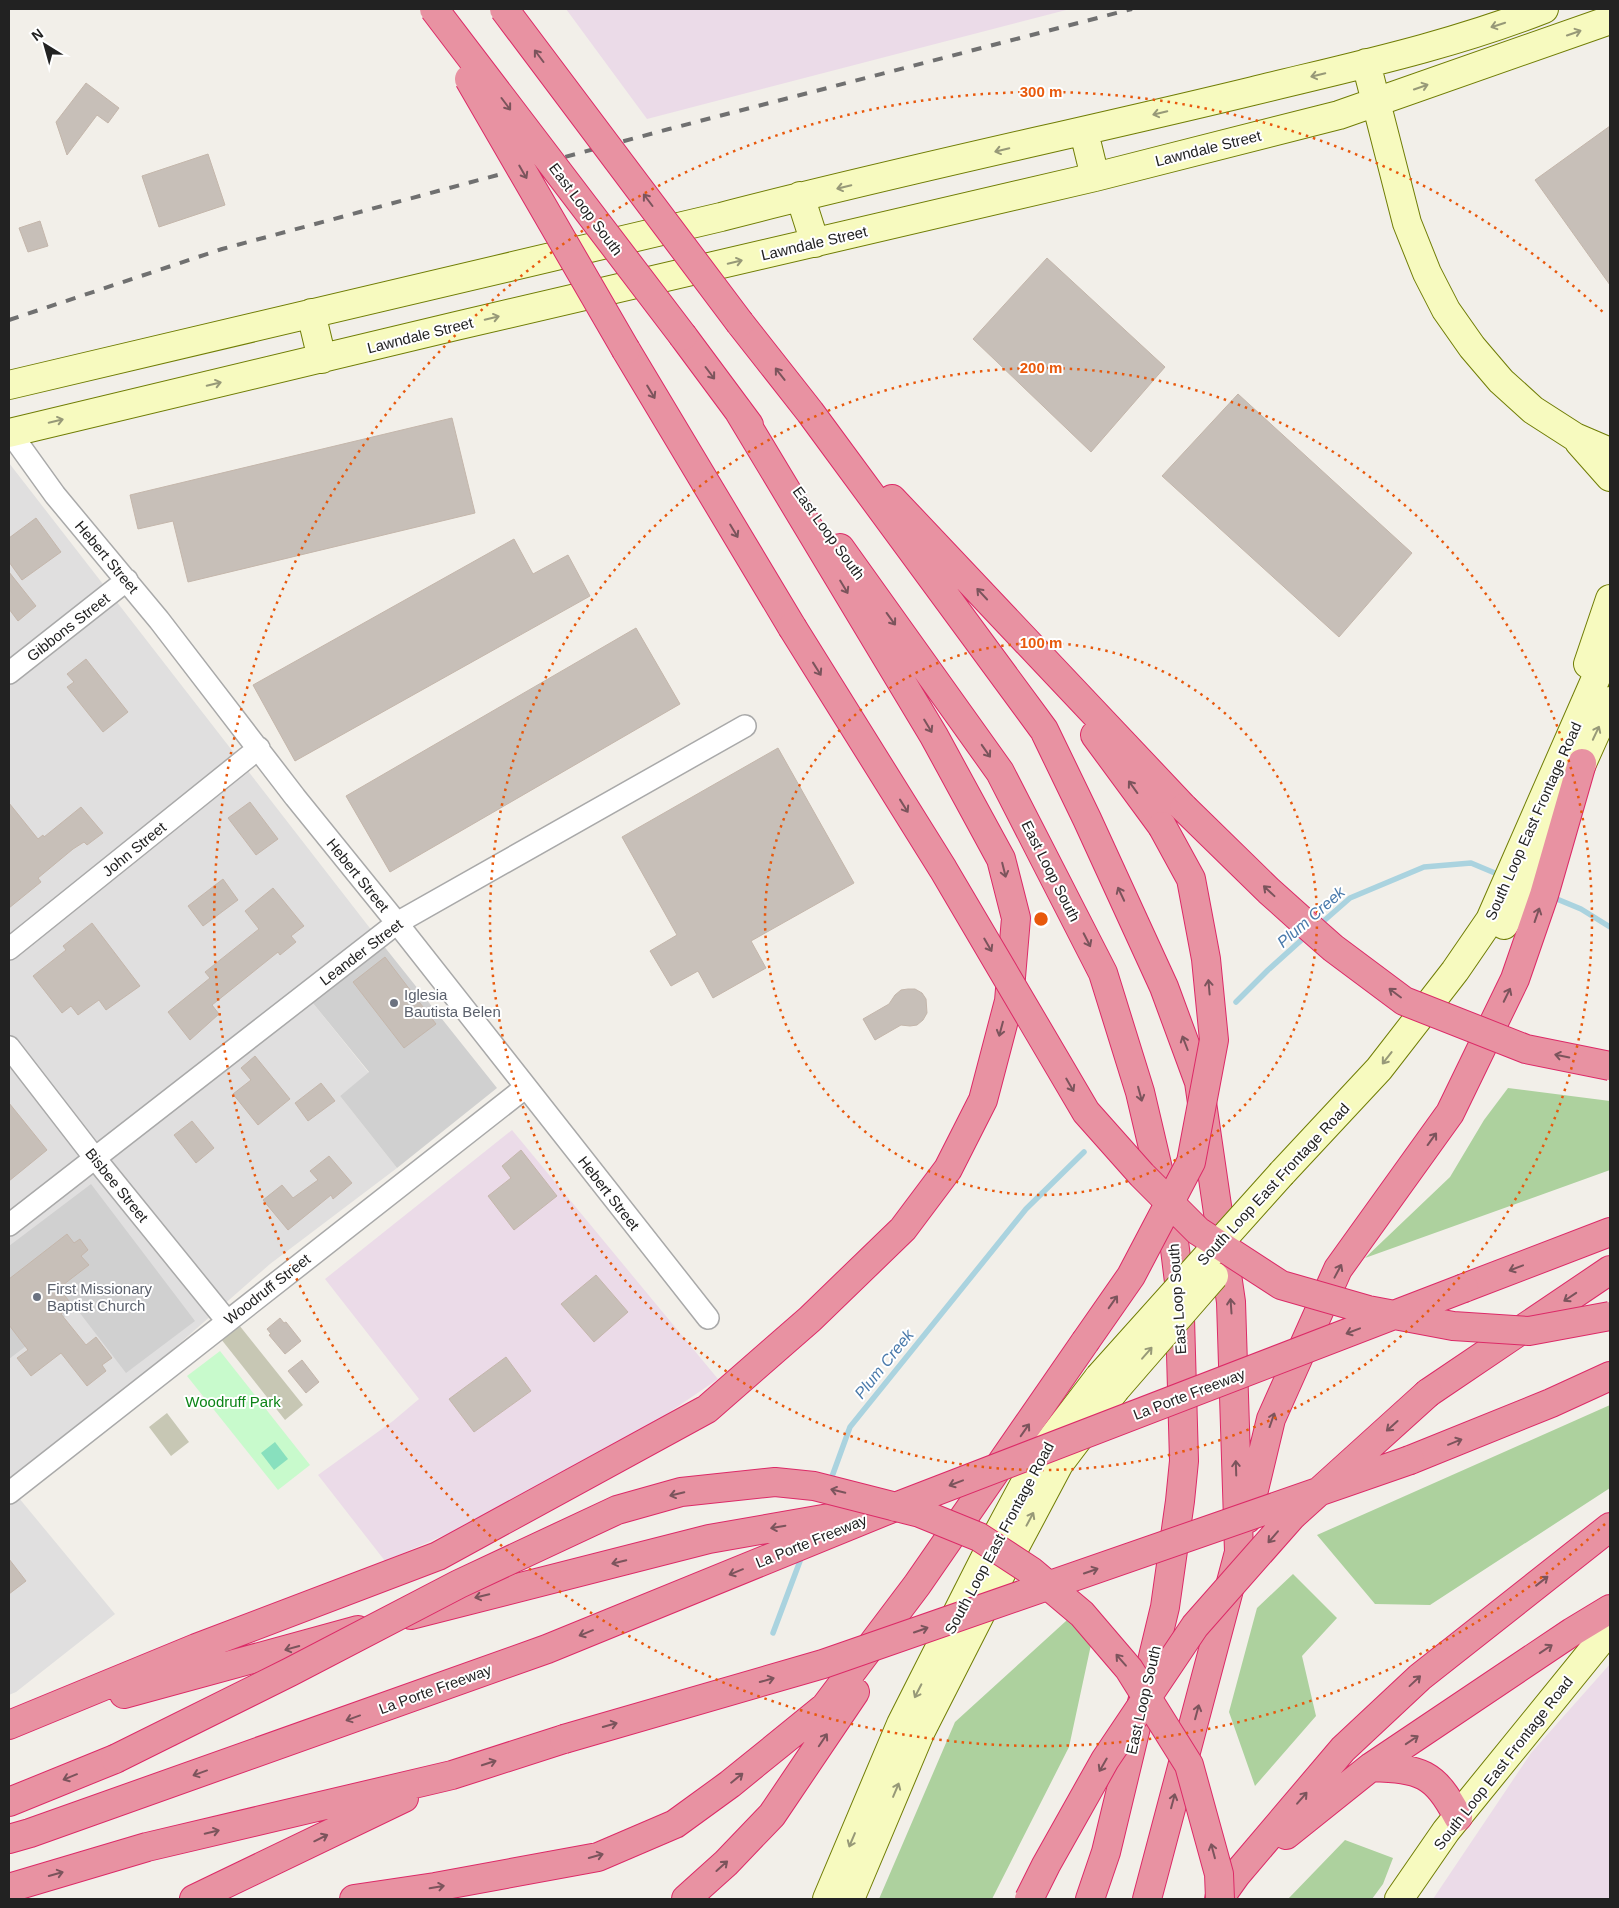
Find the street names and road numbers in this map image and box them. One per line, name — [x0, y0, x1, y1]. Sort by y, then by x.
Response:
street label: Lawndale Street — [1153, 126, 1263, 169]
street label: East Loop South — [546, 160, 626, 258]
street label: Lawndale Street — [759, 222, 870, 263]
street label: Lawndale Street — [365, 313, 475, 356]
street label: East Loop South — [790, 483, 868, 583]
street label: Hebert Street — [72, 517, 143, 597]
street label: Gibbons Street — [23, 589, 113, 665]
street label: South Loop East Frontage Road — [1481, 719, 1585, 923]
street label: John Street — [99, 818, 170, 880]
street label: East Loop South — [1018, 818, 1084, 924]
street label: Hebert Street — [323, 835, 393, 916]
street label: Leander Street — [316, 915, 406, 989]
street label: South Loop East Frontage Road — [1193, 1100, 1353, 1268]
street label: Bisbee Street — [82, 1145, 152, 1226]
street label: Hebert Street — [575, 1153, 644, 1234]
street label: East Loop South — [1165, 1243, 1189, 1355]
street label: Woodruff Street — [221, 1250, 314, 1328]
street label: La Porte Freeway — [1131, 1365, 1248, 1423]
street label: South Loop East Frontage Road — [941, 1439, 1057, 1637]
street label: La Porte Freeway — [753, 1511, 870, 1571]
street label: East Loop South — [1122, 1644, 1164, 1756]
street label: La Porte Freeway — [376, 1661, 494, 1717]
street label: South Loop East Frontage Road — [1430, 1673, 1576, 1853]

